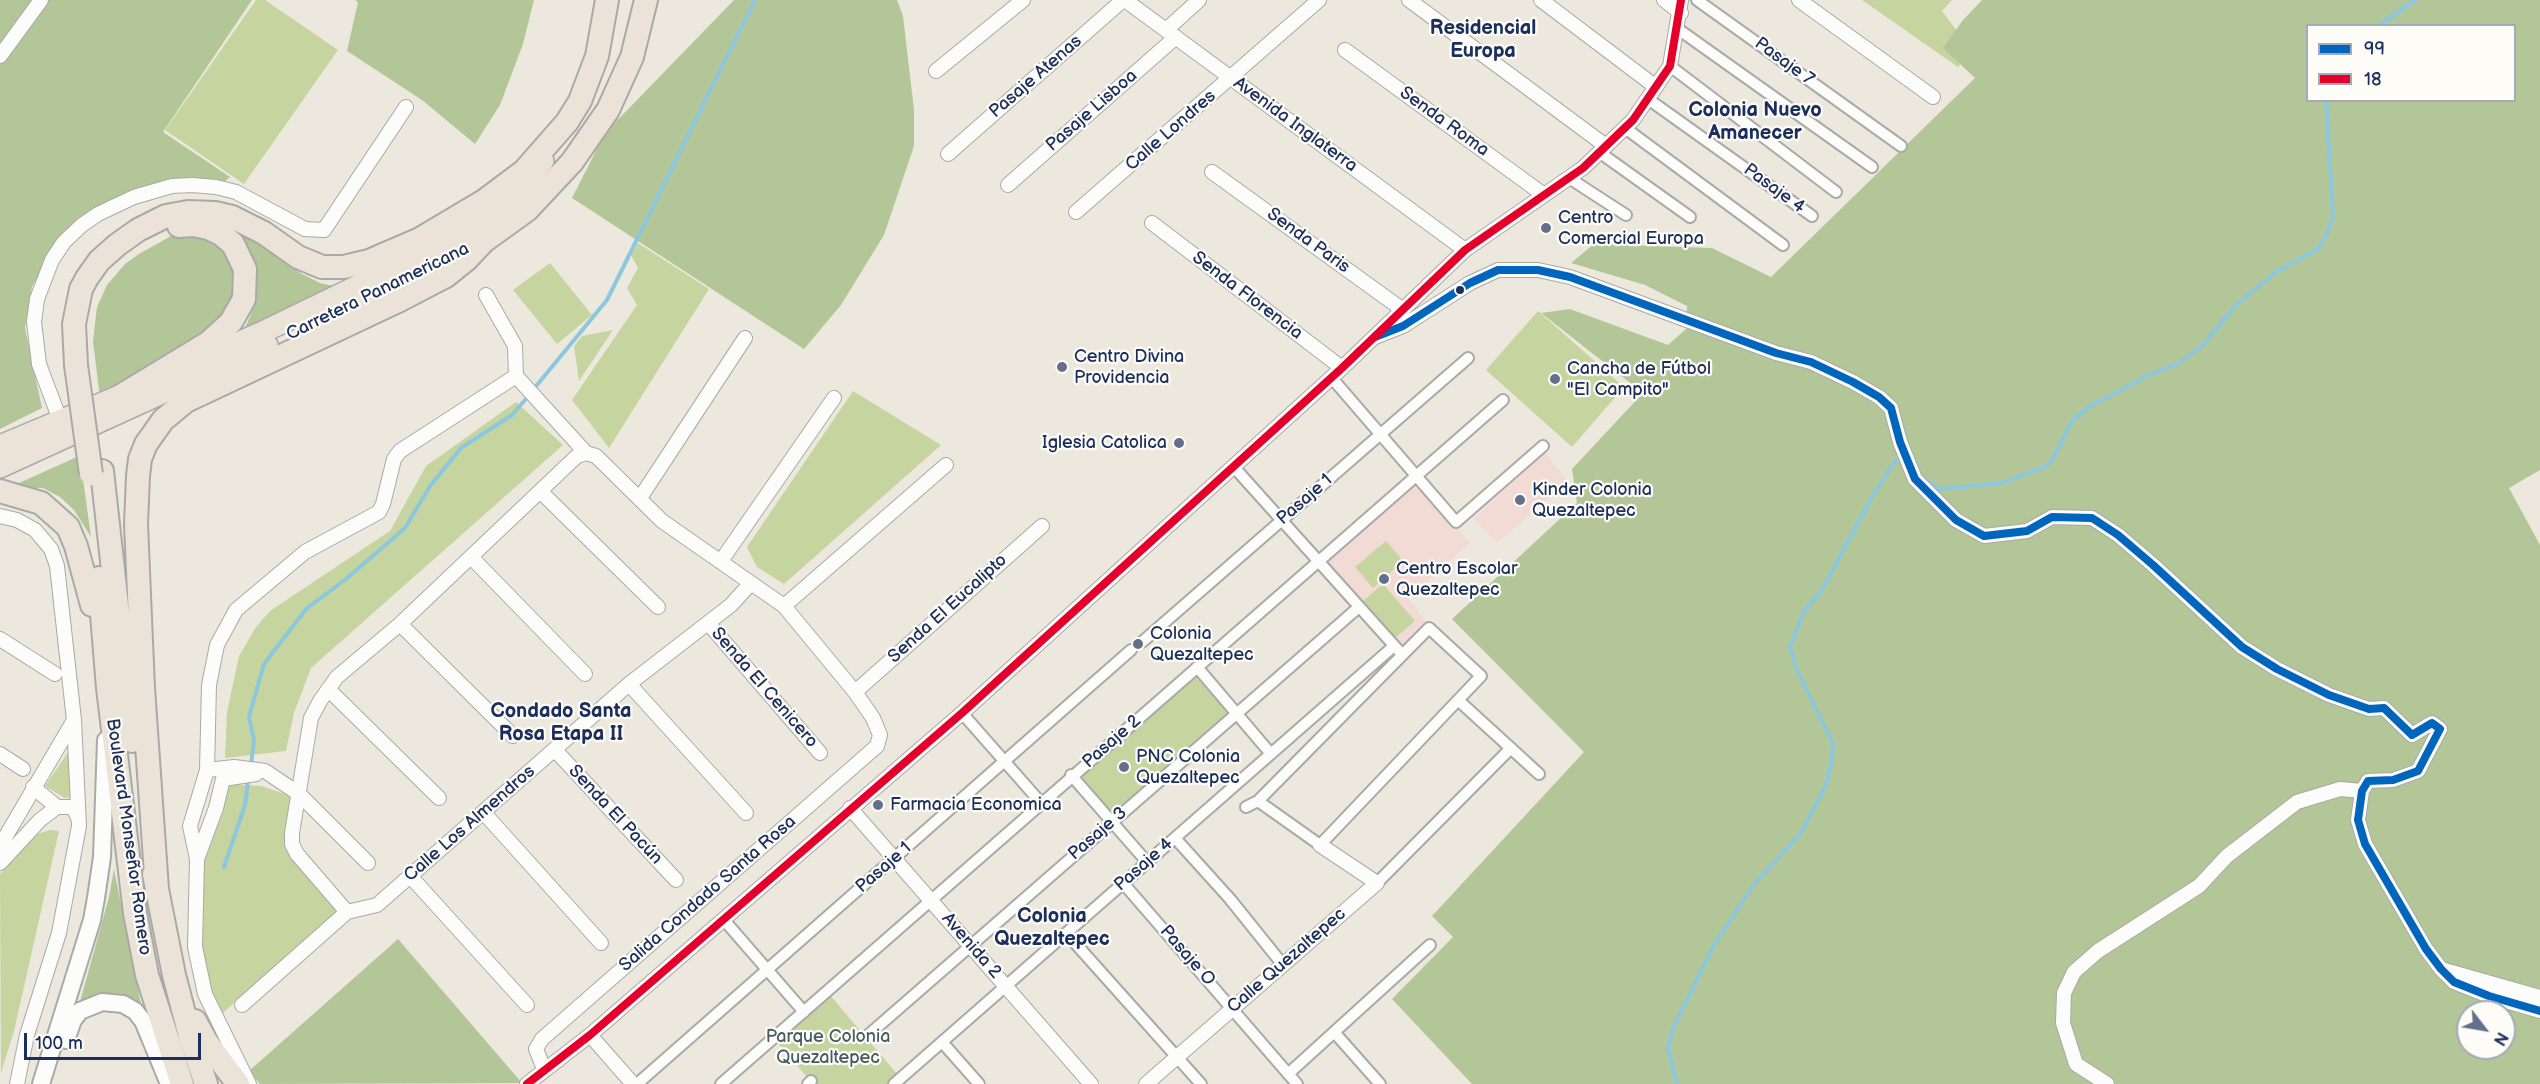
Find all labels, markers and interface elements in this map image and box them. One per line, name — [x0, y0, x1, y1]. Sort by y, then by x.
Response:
district label: Residencial Europa — [1430, 17, 1536, 64]
legend — [2306, 24, 2516, 102]
street label: Pasaje Atenas — [985, 31, 1087, 123]
street label: Pasaje 7 — [1750, 33, 1818, 91]
text: 99 — [2364, 39, 2385, 60]
street label: Pasaje Lisboa — [1042, 66, 1142, 156]
text: 18 — [2364, 69, 2381, 90]
street label: Avenida Inglaterra — [1229, 73, 1361, 177]
street label: Senda Roma — [1395, 82, 1493, 162]
street label: Calle Londres — [1121, 86, 1221, 176]
district label: Colonia Nuevo Amanecer — [1688, 99, 1822, 146]
street label: Pasaje 4 — [1739, 159, 1809, 219]
street label: Senda Paris — [1262, 204, 1354, 278]
place label: Centro Comercial Europa — [1558, 207, 1704, 250]
marker: Centro Comercial Europa — [1539, 221, 1553, 235]
street label: Carretera Panamericana — [283, 238, 473, 346]
street label: Senda Florencia — [1187, 247, 1307, 345]
unlabelled marker — [1454, 284, 1466, 296]
place label: Centro Divina Providencia — [1074, 346, 1184, 388]
place label: Cancha de Fútbol "El Campito" — [1567, 358, 1711, 400]
marker: Centro Divina Providencia — [1055, 360, 1069, 374]
marker: Cancha de Fútbol "El Campito" — [1548, 372, 1562, 386]
place label: Iglesia Catolica — [1042, 432, 1167, 454]
marker: Iglesia Catolica — [1172, 436, 1186, 450]
street label: Pasaje 1 — [1273, 470, 1337, 530]
place label: Kinder Colonia Quezaltepec — [1532, 479, 1652, 522]
marker: Kinder Colonia Quezaltepec — [1513, 493, 1527, 507]
street label: Senda El Eucalipto — [884, 550, 1012, 668]
place label: Centro Escolar Quezaltepec — [1396, 558, 1518, 600]
marker: Centro Escolar Quezaltepec — [1377, 572, 1391, 586]
street label: Senda El Cenicero — [706, 623, 822, 753]
place label: Colonia Quezaltepec — [1150, 623, 1254, 666]
marker: Colonia Quezaltepec — [1131, 637, 1145, 651]
district label: Condado Santa Rosa Etapa II — [490, 700, 632, 747]
street label: Pasaje 2 — [1078, 711, 1146, 773]
street label: Boulevard Monseñor Romero — [101, 717, 155, 957]
place label: PNC Colonia Quezaltepec — [1136, 746, 1240, 789]
marker: PNC Colonia Quezaltepec — [1117, 760, 1131, 774]
street label: Calle Los Almendros — [400, 761, 540, 887]
street label: Senda El Pacún — [563, 761, 667, 869]
place label: Farmacia Economica — [890, 794, 1062, 816]
marker: Farmacia Economica — [871, 798, 885, 812]
street label: Pasaje 3 — [1064, 803, 1132, 865]
street label: Salida Condado Santa Rosa — [615, 811, 801, 977]
street label: Pasaje 4 — [1110, 834, 1178, 896]
street label: Pasaje 1 — [852, 838, 916, 898]
street label: Calle Quezaltepec — [1223, 904, 1351, 1018]
district label: Colonia Quezaltepec — [994, 905, 1110, 952]
street label: Avenida 2 — [937, 909, 1005, 983]
street label: Pasaje O — [1155, 921, 1219, 991]
north arrow — [2456, 1000, 2516, 1060]
scale bar — [27, 1021, 204, 1059]
park label: Parque Colonia Quezaltepec — [766, 1026, 890, 1068]
text: N — [2489, 1028, 2511, 1049]
text: 100 m — [35, 1033, 83, 1054]

